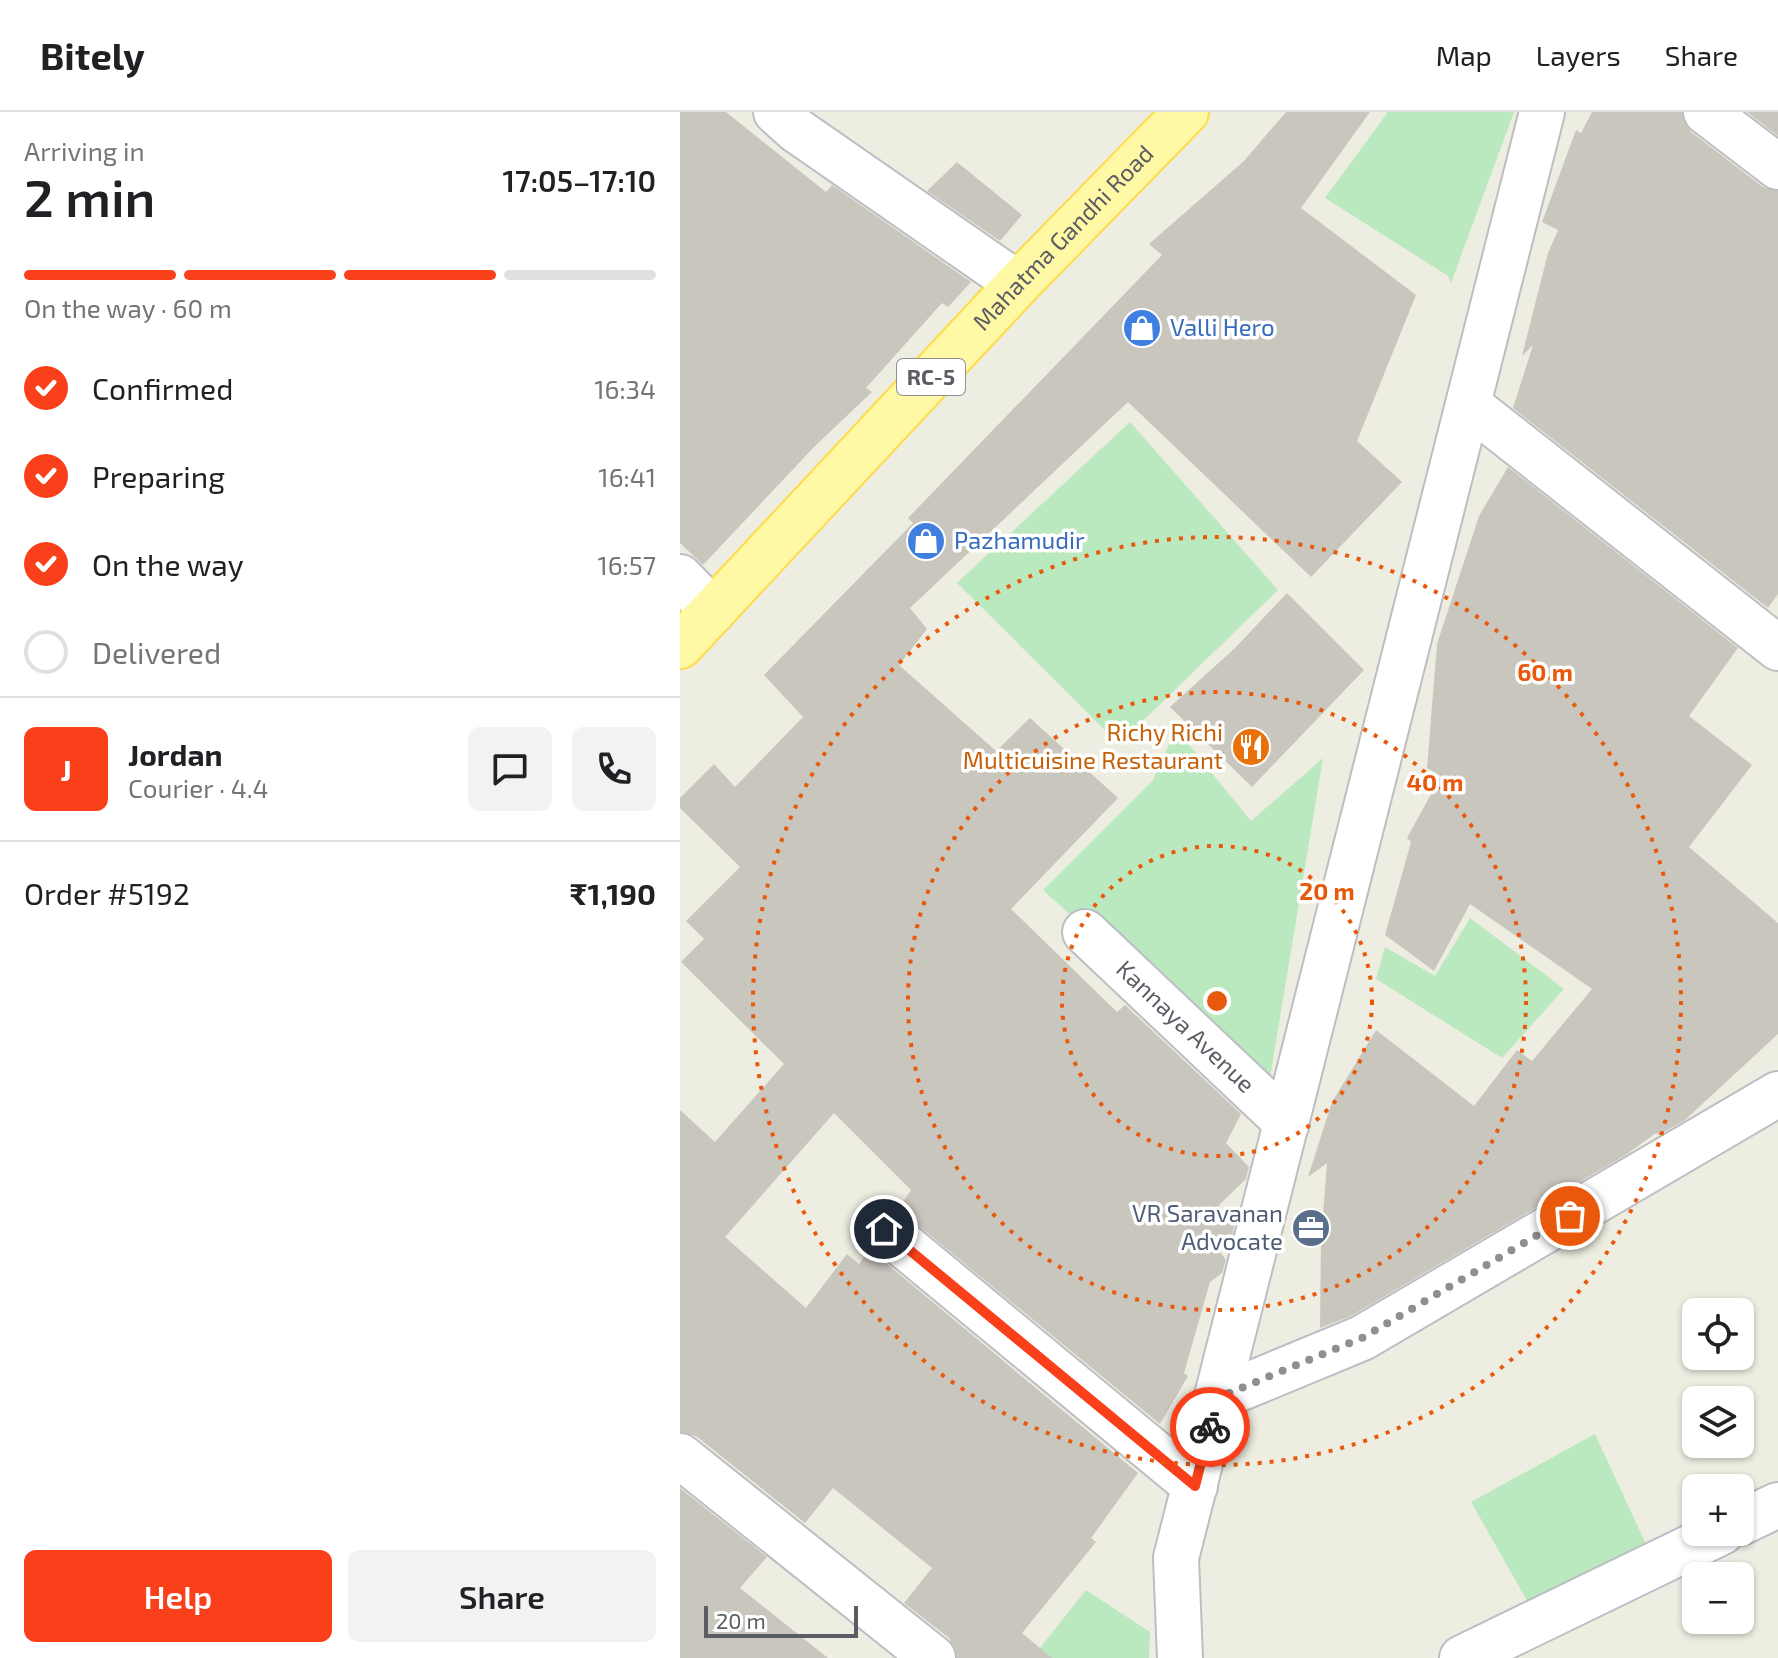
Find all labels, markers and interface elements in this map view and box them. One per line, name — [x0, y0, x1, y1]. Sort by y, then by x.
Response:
text: Bitely — [40, 32, 145, 78]
text: Map — [1436, 38, 1492, 72]
text: Layers — [1536, 38, 1621, 72]
text: Share — [1665, 38, 1738, 72]
text: Arriving in — [24, 135, 145, 166]
street label: Mahatma Gandhi Road — [966, 138, 1159, 336]
text: 17:05–17:10 — [502, 162, 656, 198]
text: 2 min — [24, 165, 155, 227]
text: On the way · 60 m — [24, 292, 232, 323]
shop icon: Valli Hero — [1121, 307, 1163, 349]
place label: Valli Hero — [1170, 312, 1275, 341]
road number: RC-5 — [897, 359, 965, 395]
icon: check — [24, 366, 68, 410]
text: Confirmed — [92, 370, 233, 406]
text: 16:34 — [594, 373, 656, 404]
icon: check — [24, 454, 68, 498]
text: Preparing — [92, 458, 225, 494]
text: 16:41 — [598, 461, 656, 492]
shop icon: Pazhamudir — [905, 520, 947, 562]
place label: Pazhamudir — [954, 525, 1085, 554]
icon: check — [24, 542, 68, 586]
text: On the way — [92, 546, 244, 582]
text: 16:57 — [597, 549, 656, 580]
text: Delivered — [92, 634, 221, 670]
text: 60 m — [1517, 657, 1573, 686]
place label: Richy Richi Multicuisine Restaurant — [963, 717, 1223, 774]
restaurant icon: Richy Richi Multicuisine Restaurant — [1230, 726, 1272, 768]
button: chat — [468, 727, 552, 811]
button: phone — [572, 727, 656, 811]
text: Jordan — [128, 736, 223, 772]
text: J — [60, 751, 72, 787]
text: 40 m — [1407, 767, 1463, 796]
text: Courier · 4.4 — [128, 772, 269, 803]
text: Order #5192 — [24, 875, 190, 911]
text: ₹1,190 — [570, 875, 656, 911]
text: 20 m — [1299, 876, 1355, 905]
street label: Kannaya Avenue — [1111, 954, 1261, 1098]
centre of rings — [1203, 987, 1231, 1015]
pin — [1536, 1182, 1604, 1250]
icon: bag — [1548, 1194, 1592, 1238]
pin — [850, 1195, 918, 1263]
place label: VR Saravanan Advocate — [1132, 1198, 1283, 1255]
icon: home — [862, 1207, 906, 1251]
office icon: VR Saravanan Advocate — [1290, 1207, 1332, 1249]
map controls — [1682, 1298, 1754, 1634]
button: locate — [1682, 1298, 1754, 1370]
button: layers — [1682, 1386, 1754, 1458]
courier — [1170, 1387, 1250, 1467]
icon: bike — [1188, 1405, 1232, 1449]
button: + — [1682, 1474, 1754, 1546]
button: Help — [24, 1550, 332, 1642]
button: Share — [348, 1550, 656, 1642]
button: − — [1682, 1562, 1754, 1634]
scale bar — [704, 1602, 858, 1638]
text: 20 m — [716, 1607, 766, 1633]

